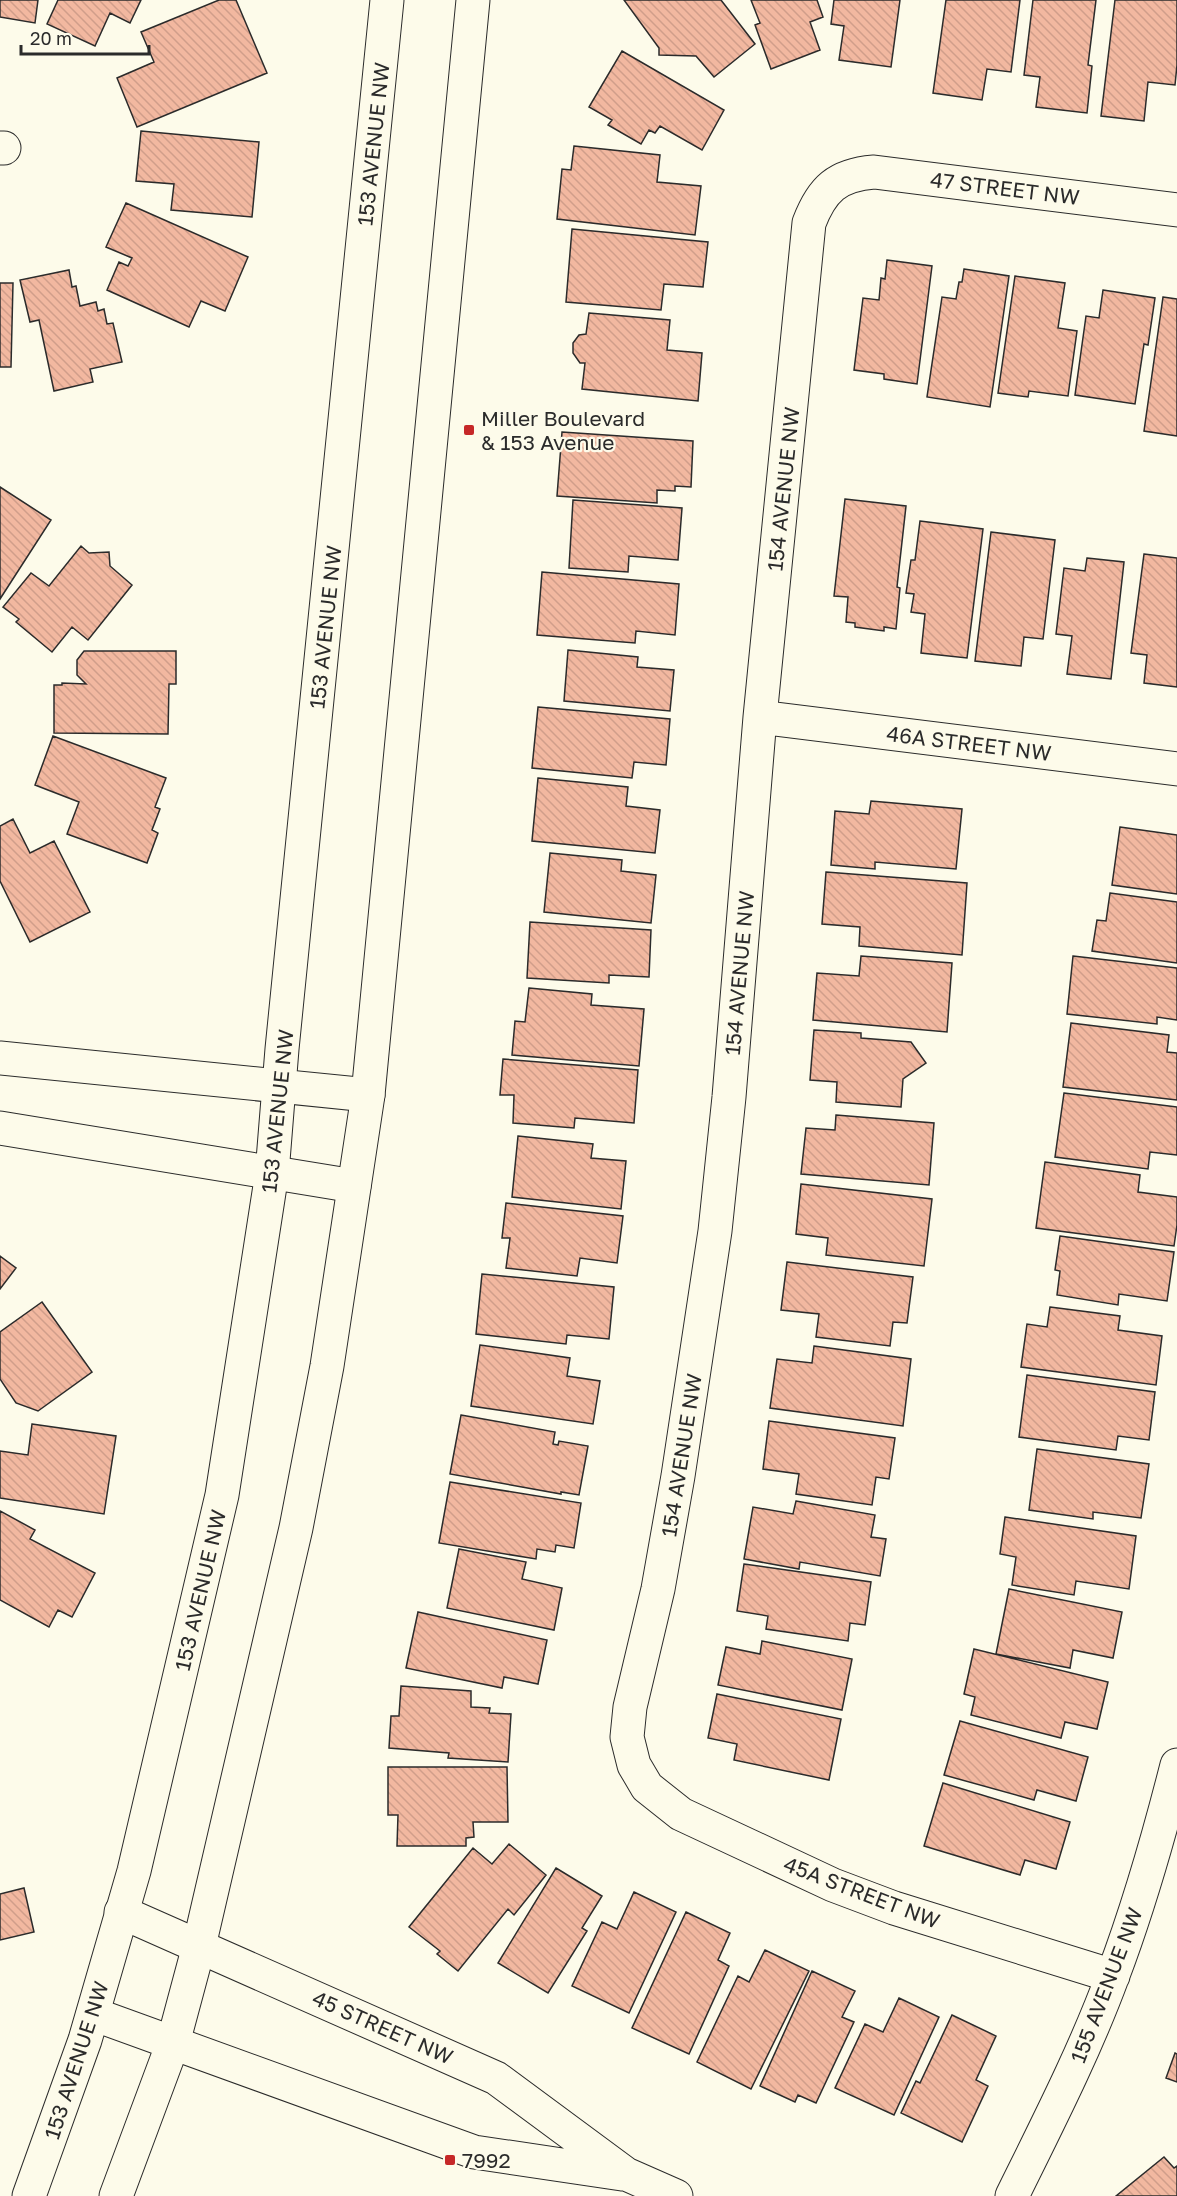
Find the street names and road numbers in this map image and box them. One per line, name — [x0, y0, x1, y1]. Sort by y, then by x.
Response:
street label: 153 AVENUE NW — [351, 61, 395, 227]
street label: 47 STREET NW — [929, 166, 1081, 210]
street label: 154 AVENUE NW — [761, 406, 805, 572]
street label: 153 AVENUE NW — [303, 544, 347, 710]
street label: 46A STREET NW — [885, 720, 1053, 766]
street label: 154 AVENUE NW — [719, 890, 759, 1056]
street label: 153 AVENUE NW — [255, 1028, 299, 1194]
street label: 154 AVENUE NW — [655, 1371, 707, 1539]
street label: 153 AVENUE NW — [169, 1507, 231, 1673]
street label: 45A STREET NW — [780, 1850, 944, 1934]
street label: 155 AVENUE NW — [1064, 1904, 1148, 2066]
street label: 153 AVENUE NW — [38, 1978, 114, 2142]
street label: 45 STREET NW — [309, 1984, 457, 2070]

